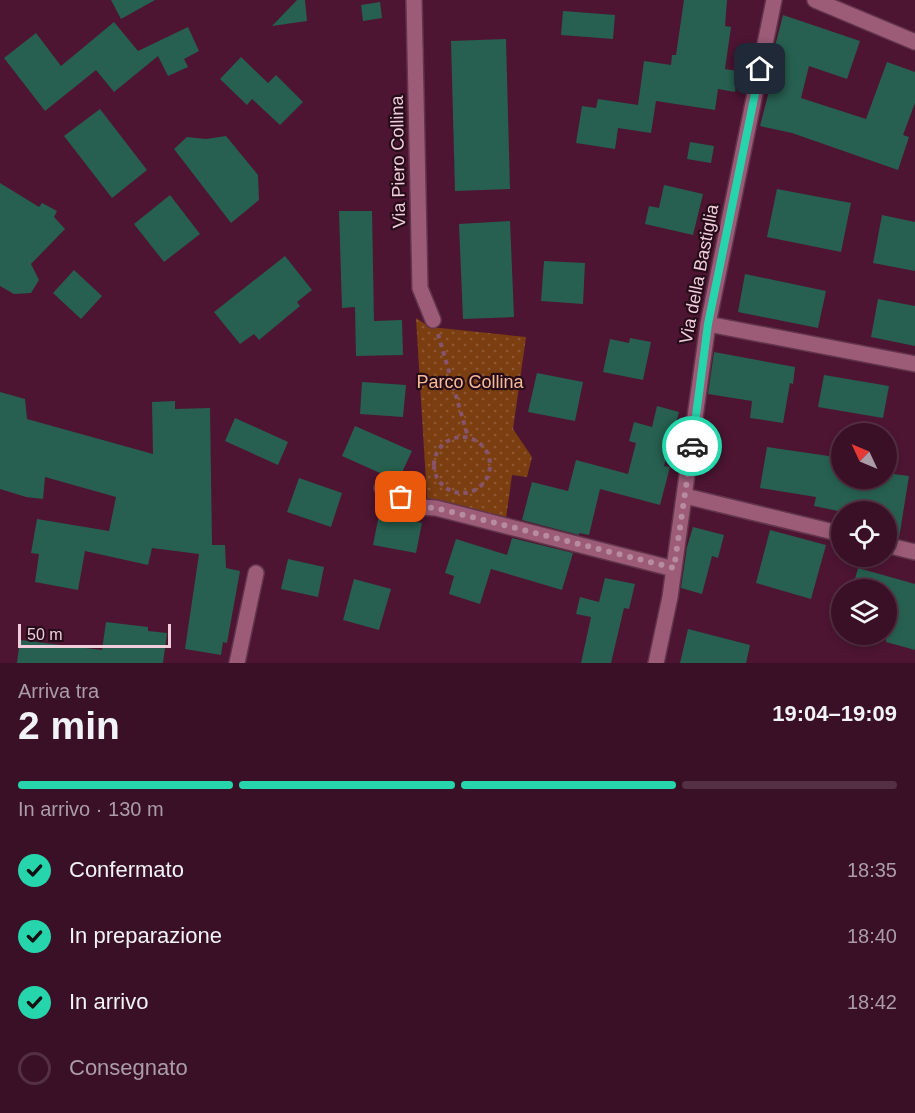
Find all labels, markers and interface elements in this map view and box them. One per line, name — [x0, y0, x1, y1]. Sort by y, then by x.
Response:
pin — [734, 43, 785, 94]
icon: home — [743, 52, 776, 85]
street label: Via Piero Collina — [387, 94, 409, 229]
street label: Via della Bastiglia — [676, 202, 723, 345]
park label: Parco Collina — [416, 372, 525, 392]
courier — [662, 416, 722, 476]
north arrow — [831, 423, 897, 489]
map controls — [831, 423, 897, 645]
icon: car — [676, 430, 709, 463]
pin — [375, 471, 426, 522]
icon: bag — [384, 480, 417, 513]
button: locate — [831, 501, 897, 567]
button: layers — [831, 579, 897, 645]
scale bar — [18, 621, 171, 648]
text: 50 m — [27, 626, 63, 643]
text: Arriva tra — [18, 680, 99, 702]
text: 19:04–19:09 — [772, 701, 897, 726]
text: 2 min — [18, 704, 120, 747]
text: In arrivo · 130 m — [18, 798, 164, 820]
icon: check — [18, 854, 51, 887]
text: Confermato — [69, 857, 184, 882]
text: 18:35 — [847, 859, 897, 881]
icon: check — [18, 920, 51, 953]
text: In preparazione — [69, 923, 222, 948]
text: 18:40 — [847, 925, 897, 947]
icon: check — [18, 986, 51, 1019]
text: In arrivo — [69, 989, 148, 1014]
text: 18:42 — [847, 991, 897, 1013]
text: Consegnato — [69, 1055, 188, 1080]

